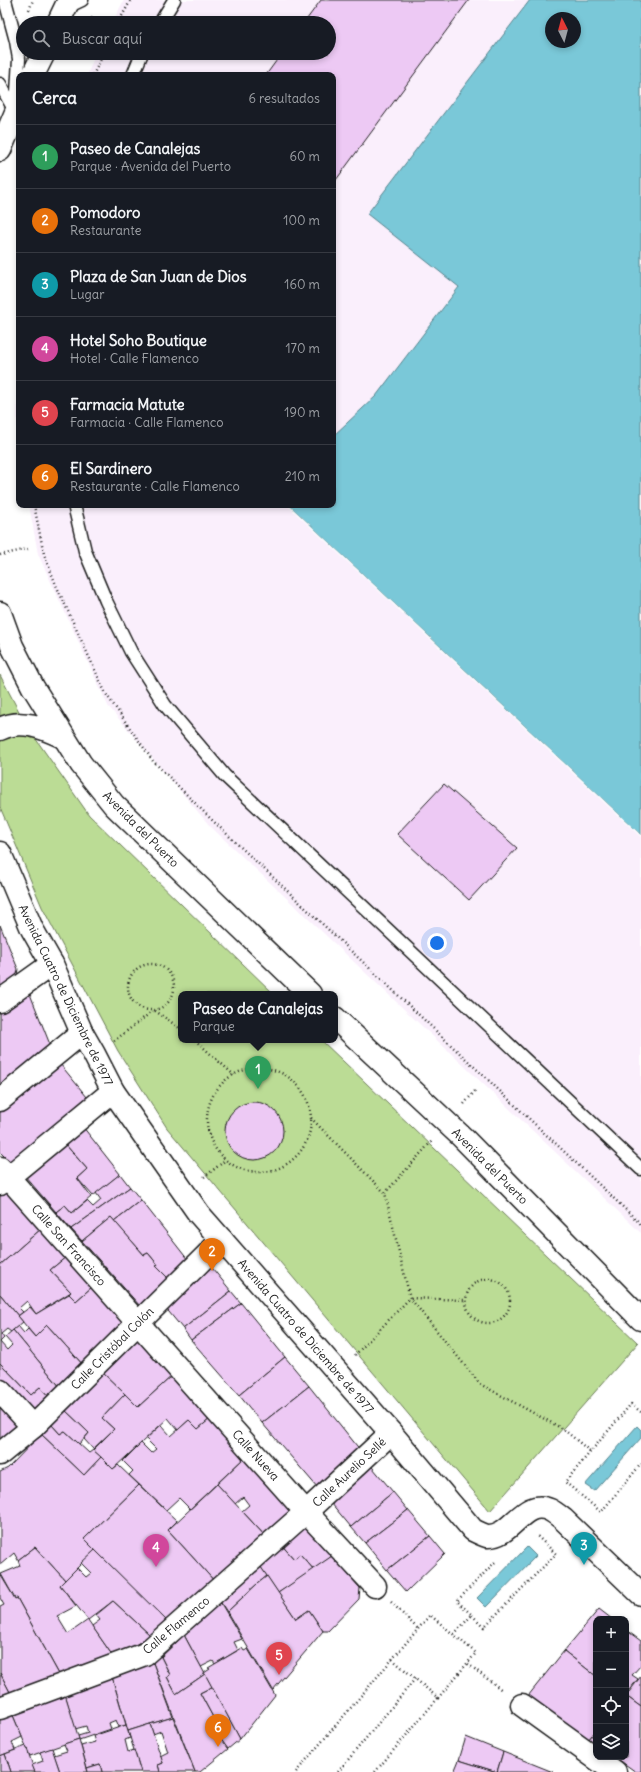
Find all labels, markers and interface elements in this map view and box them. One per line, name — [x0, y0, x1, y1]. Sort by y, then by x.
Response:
north arrow — [545, 12, 581, 48]
search box — [16, 16, 336, 60]
icon: search — [30, 27, 52, 49]
text: Buscar aquí — [62, 29, 142, 48]
text: Cerca — [32, 87, 77, 109]
text: 6 resultados — [248, 90, 320, 107]
text: Paseo de Canalejas — [70, 139, 200, 158]
text: 1 — [42, 148, 48, 165]
text: 60 m — [289, 148, 320, 165]
text: Parque · Avenida del Puerto — [70, 158, 231, 175]
text: Pomodoro — [70, 203, 140, 222]
text: 2 — [41, 212, 49, 229]
text: 100 m — [283, 212, 320, 229]
text: Restaurante — [70, 222, 142, 239]
text: Plaza de San Juan de Dios — [70, 267, 246, 286]
text: 3 — [41, 276, 49, 293]
text: 160 m — [284, 276, 320, 293]
text: Lugar — [70, 286, 104, 303]
text: Hotel Soho Boutique — [70, 331, 207, 350]
text: 4 — [41, 340, 49, 357]
text: 170 m — [285, 340, 320, 357]
text: Hotel · Calle Flamenco — [70, 350, 199, 367]
text: Farmacia Matute — [70, 395, 185, 414]
text: 5 — [41, 404, 49, 421]
text: 190 m — [284, 404, 320, 421]
text: Farmacia · Calle Flamenco — [70, 414, 224, 431]
text: El Sardinero — [70, 459, 152, 478]
text: 6 — [41, 468, 49, 485]
text: 210 m — [285, 468, 320, 485]
text: Restaurante · Calle Flamenco — [70, 478, 240, 495]
street label: Avenida del Puerto — [100, 788, 182, 870]
street label: Avenida Cuatro de Diciembre de 1977 — [15, 902, 117, 1088]
your location — [427, 933, 447, 953]
popup — [178, 991, 338, 1043]
text: Paseo de Canalejas — [193, 999, 323, 1018]
text: Parque — [193, 1018, 235, 1035]
pin: 1 — [245, 1056, 271, 1089]
street label: Avenida del Puerto — [449, 1125, 531, 1207]
street label: Calle San Francisco — [28, 1201, 110, 1289]
pin: 2 — [199, 1238, 225, 1271]
street label: Avenida Cuatro de Diciembre de 1977 — [235, 1256, 377, 1416]
street label: Calle Cristóbal Colón — [67, 1303, 157, 1393]
street label: Calle Nueva — [229, 1426, 283, 1484]
street label: Calle Aurelio Sellé — [309, 1434, 389, 1510]
pin: 3 — [571, 1532, 597, 1565]
pin: 4 — [143, 1534, 169, 1567]
street label: Calle Flamenco — [140, 1593, 213, 1657]
map controls — [593, 1616, 629, 1760]
button: + — [593, 1616, 629, 1652]
pin: 5 — [266, 1642, 292, 1675]
button: − — [593, 1652, 629, 1688]
button: locate — [593, 1688, 629, 1724]
pin: 6 — [205, 1714, 231, 1747]
button: layers — [593, 1724, 629, 1760]

